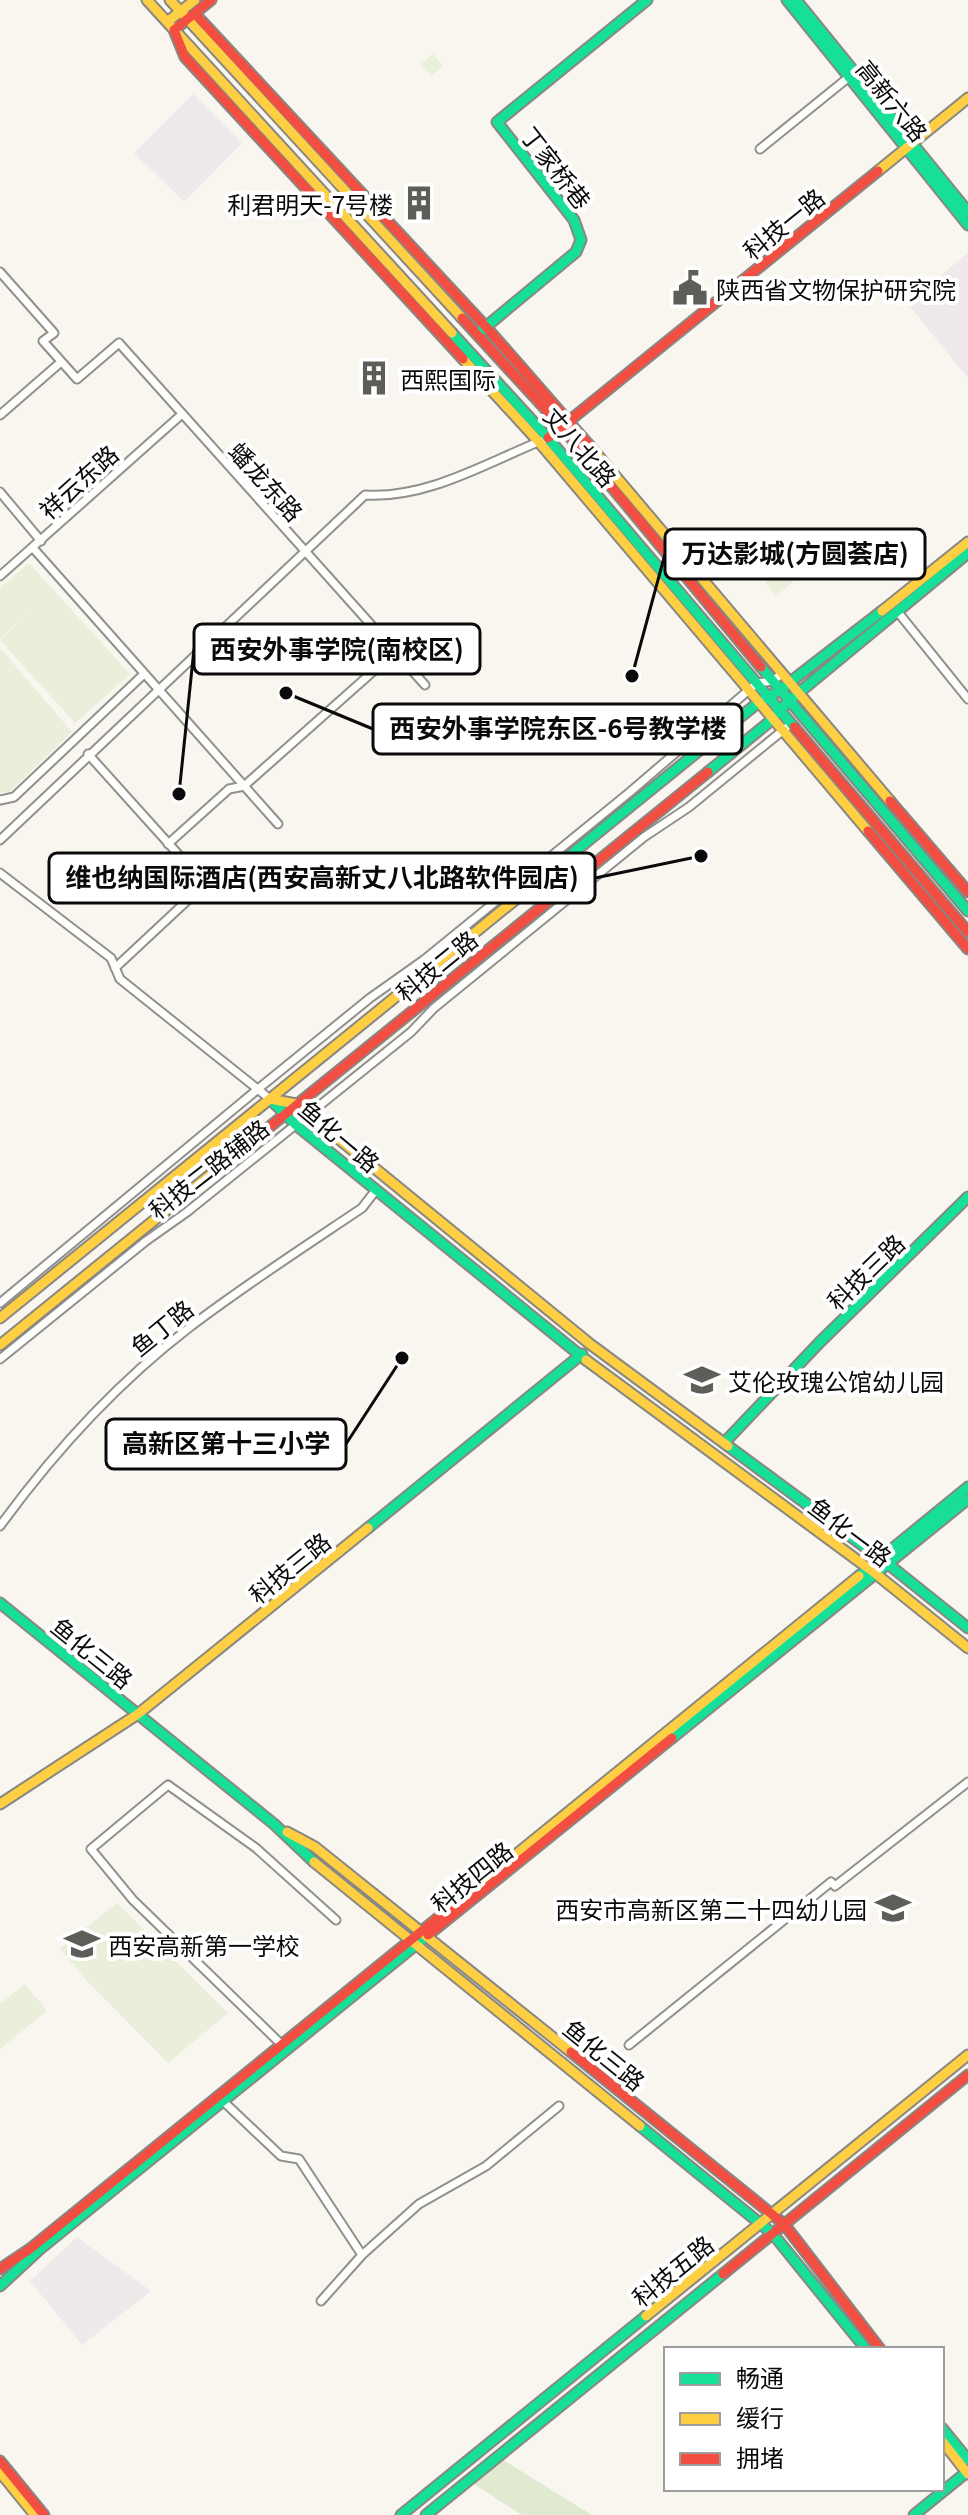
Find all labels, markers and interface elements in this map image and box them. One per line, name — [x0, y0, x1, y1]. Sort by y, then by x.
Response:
street label: 高新六路 — [849, 52, 937, 148]
street label: 丁家桥巷 — [514, 118, 600, 216]
street label: 科技一路 — [735, 179, 831, 267]
building icon: 利君明天-7号楼 — [400, 184, 438, 222]
place label: 利君明天-7号楼 — [227, 186, 393, 221]
public building icon: 陕西省文物保护研究院 — [671, 269, 709, 307]
place label: 陕西省文物保护研究院 — [716, 271, 956, 306]
building icon: 西熙国际 — [355, 359, 393, 397]
place label: 西熙国际 — [400, 361, 496, 396]
street label: 丈八北路 — [536, 398, 626, 494]
street label: 蟠龙东路 — [222, 434, 312, 528]
street label: 祥云东路 — [31, 436, 125, 526]
callout: 万达影城(方圆荟店) — [665, 529, 925, 579]
text: 万达影城(方圆荟店) — [681, 533, 909, 570]
callout: 西安外事学院(南校区) — [194, 624, 480, 674]
text: 西安外事学院(南校区) — [210, 629, 464, 666]
callout: 西安外事学院东区-6号教学楼 — [373, 704, 742, 754]
text: 西安外事学院东区-6号教学楼 — [390, 708, 726, 745]
callout: 维也纳国际酒店(西安高新丈八北路软件园店) — [49, 853, 595, 903]
text: 维也纳国际酒店(西安高新丈八北路软件园店) — [65, 857, 579, 894]
street label: 科技二路 — [388, 921, 484, 1009]
street label: 鱼化一路 — [292, 1091, 388, 1179]
street label: 科技二路辅路 — [140, 1110, 276, 1226]
street label: 科技三路 — [818, 1225, 912, 1317]
street label: 鱼丁路 — [122, 1291, 200, 1363]
school or university icon: 艾伦玫瑰公馆幼儿园 — [683, 1361, 721, 1399]
place label: 艾伦玫瑰公馆幼儿园 — [728, 1363, 944, 1398]
callout: 高新区第十三小学 — [106, 1419, 346, 1469]
text: 高新区第十三小学 — [122, 1423, 330, 1460]
street label: 鱼化一路 — [802, 1488, 900, 1574]
street label: 科技三路 — [241, 1523, 337, 1611]
street label: 鱼化三路 — [45, 1608, 141, 1696]
street label: 科技四路 — [423, 1832, 519, 1920]
school or university icon: 西安市高新区第二十四幼儿园 — [874, 1889, 912, 1927]
place label: 西安市高新区第二十四幼儿园 — [555, 1891, 867, 1926]
school or university icon: 西安高新第一学校 — [63, 1925, 101, 1963]
place label: 西安高新第一学校 — [108, 1927, 300, 1962]
street label: 鱼化三路 — [557, 2010, 653, 2098]
street label: 科技五路 — [624, 2226, 720, 2314]
legend — [664, 2347, 944, 2491]
text: 畅通 — [736, 2359, 784, 2394]
text: 缓行 — [736, 2399, 784, 2434]
text: 拥堵 — [736, 2439, 784, 2474]

